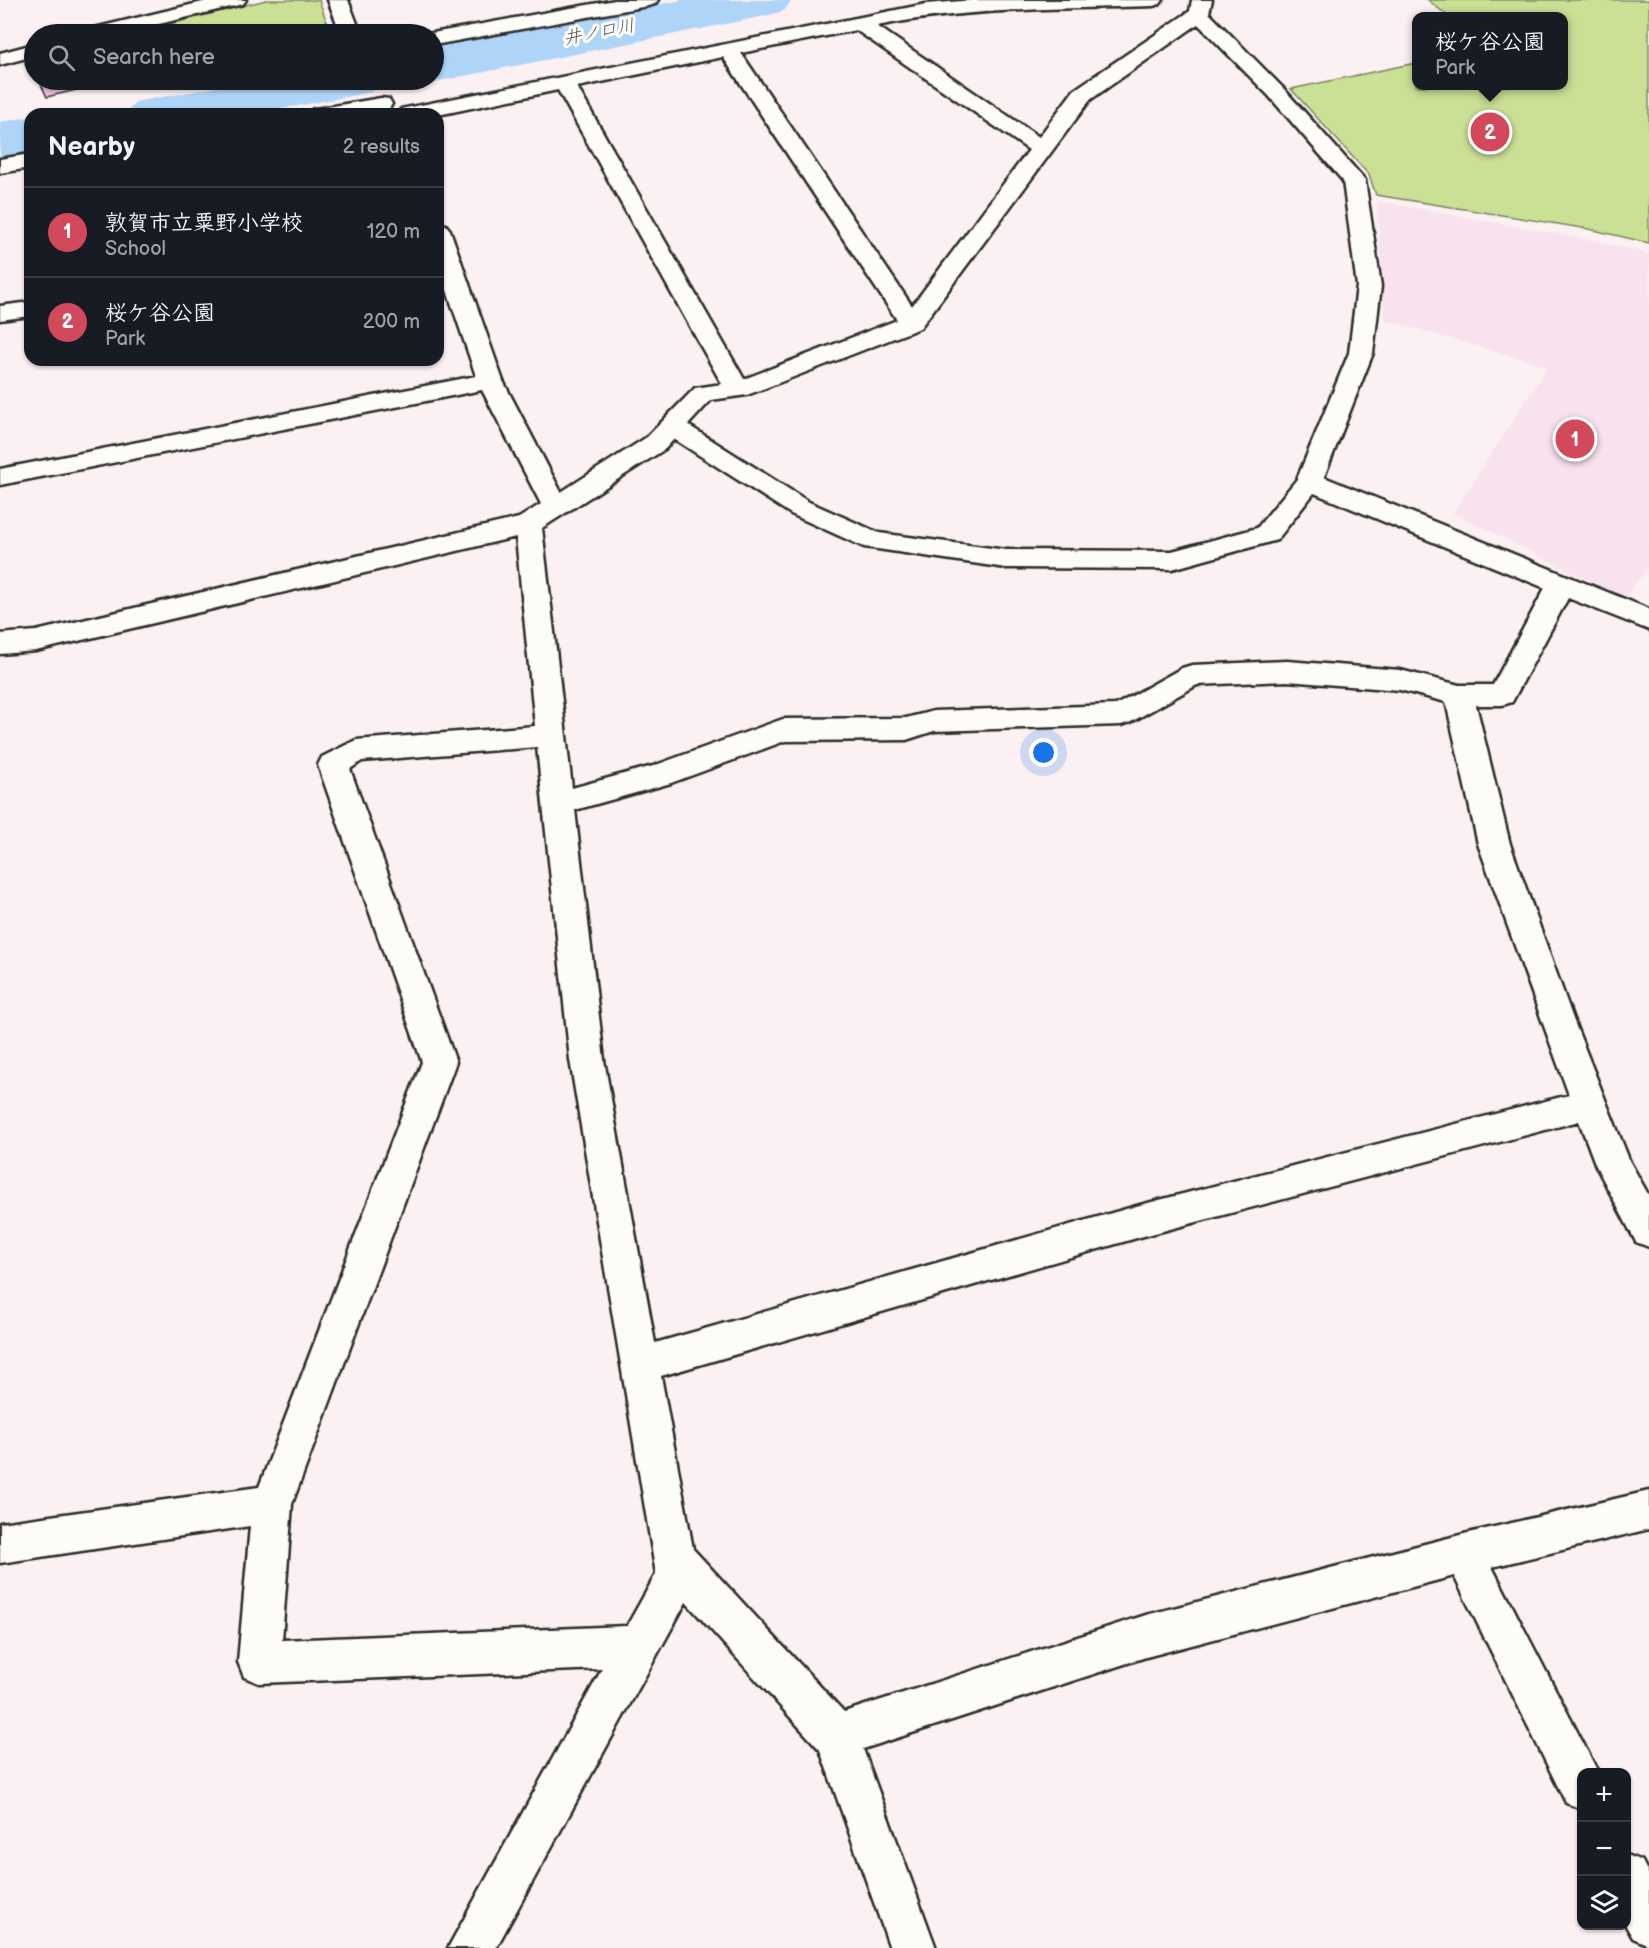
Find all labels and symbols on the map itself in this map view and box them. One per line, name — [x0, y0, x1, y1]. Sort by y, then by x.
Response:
water label: 井ノ口川 — [562, 15, 636, 49]
pin: 2 — [1470, 110, 1510, 154]
pin: 1 — [1556, 416, 1594, 462]
your location — [1029, 738, 1058, 767]

